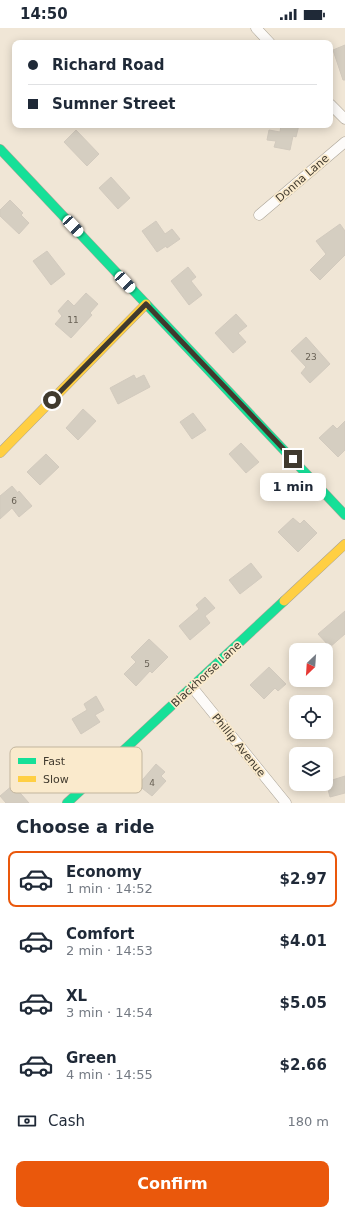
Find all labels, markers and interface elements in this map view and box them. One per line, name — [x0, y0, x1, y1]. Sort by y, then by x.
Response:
text: 14:50 — [20, 5, 68, 23]
text: Richard Road — [52, 56, 164, 74]
text: Sumner Street — [52, 95, 175, 113]
street label: Donna Lane — [273, 152, 332, 205]
car — [60, 213, 86, 239]
car — [112, 269, 138, 295]
house number: 11 — [67, 315, 79, 325]
house number: 23 — [305, 352, 317, 362]
route start — [43, 391, 61, 409]
route end — [284, 450, 302, 468]
callout: 1 min — [260, 473, 326, 501]
text: 1 min — [273, 479, 313, 494]
house number: 6 — [11, 496, 17, 506]
street label: Blackhorse Lane — [169, 639, 244, 710]
north arrow — [289, 643, 333, 687]
map controls — [289, 643, 333, 791]
house number: 5 — [144, 659, 150, 669]
button: locate — [289, 695, 333, 739]
street label: Phillip Avenue — [209, 711, 268, 780]
legend — [10, 747, 142, 793]
button: layers — [289, 747, 333, 791]
text: Fast — [43, 755, 66, 768]
text: Slow — [43, 773, 69, 786]
house number: 4 — [149, 778, 155, 788]
text: Choose a ride — [16, 816, 155, 837]
icon: car — [18, 861, 54, 897]
text: Economy — [66, 863, 142, 881]
text: $2.97 — [280, 870, 327, 888]
text: 1 min · 14:52 — [66, 881, 153, 896]
icon: car — [18, 923, 54, 959]
text: Comfort — [66, 925, 134, 943]
text: $4.01 — [280, 932, 327, 950]
text: 2 min · 14:53 — [66, 943, 153, 958]
icon: car — [18, 985, 54, 1021]
text: XL — [66, 987, 87, 1005]
text: $5.05 — [280, 994, 327, 1012]
text: 3 min · 14:54 — [66, 1005, 153, 1020]
icon: car — [18, 1047, 54, 1083]
text: Green — [66, 1049, 117, 1067]
text: $2.66 — [280, 1056, 327, 1074]
text: 4 min · 14:55 — [66, 1067, 153, 1082]
icon: cash — [16, 1110, 38, 1132]
text: Cash — [48, 1112, 85, 1130]
text: 180 m — [287, 1114, 329, 1129]
button: Confirm — [16, 1161, 329, 1207]

